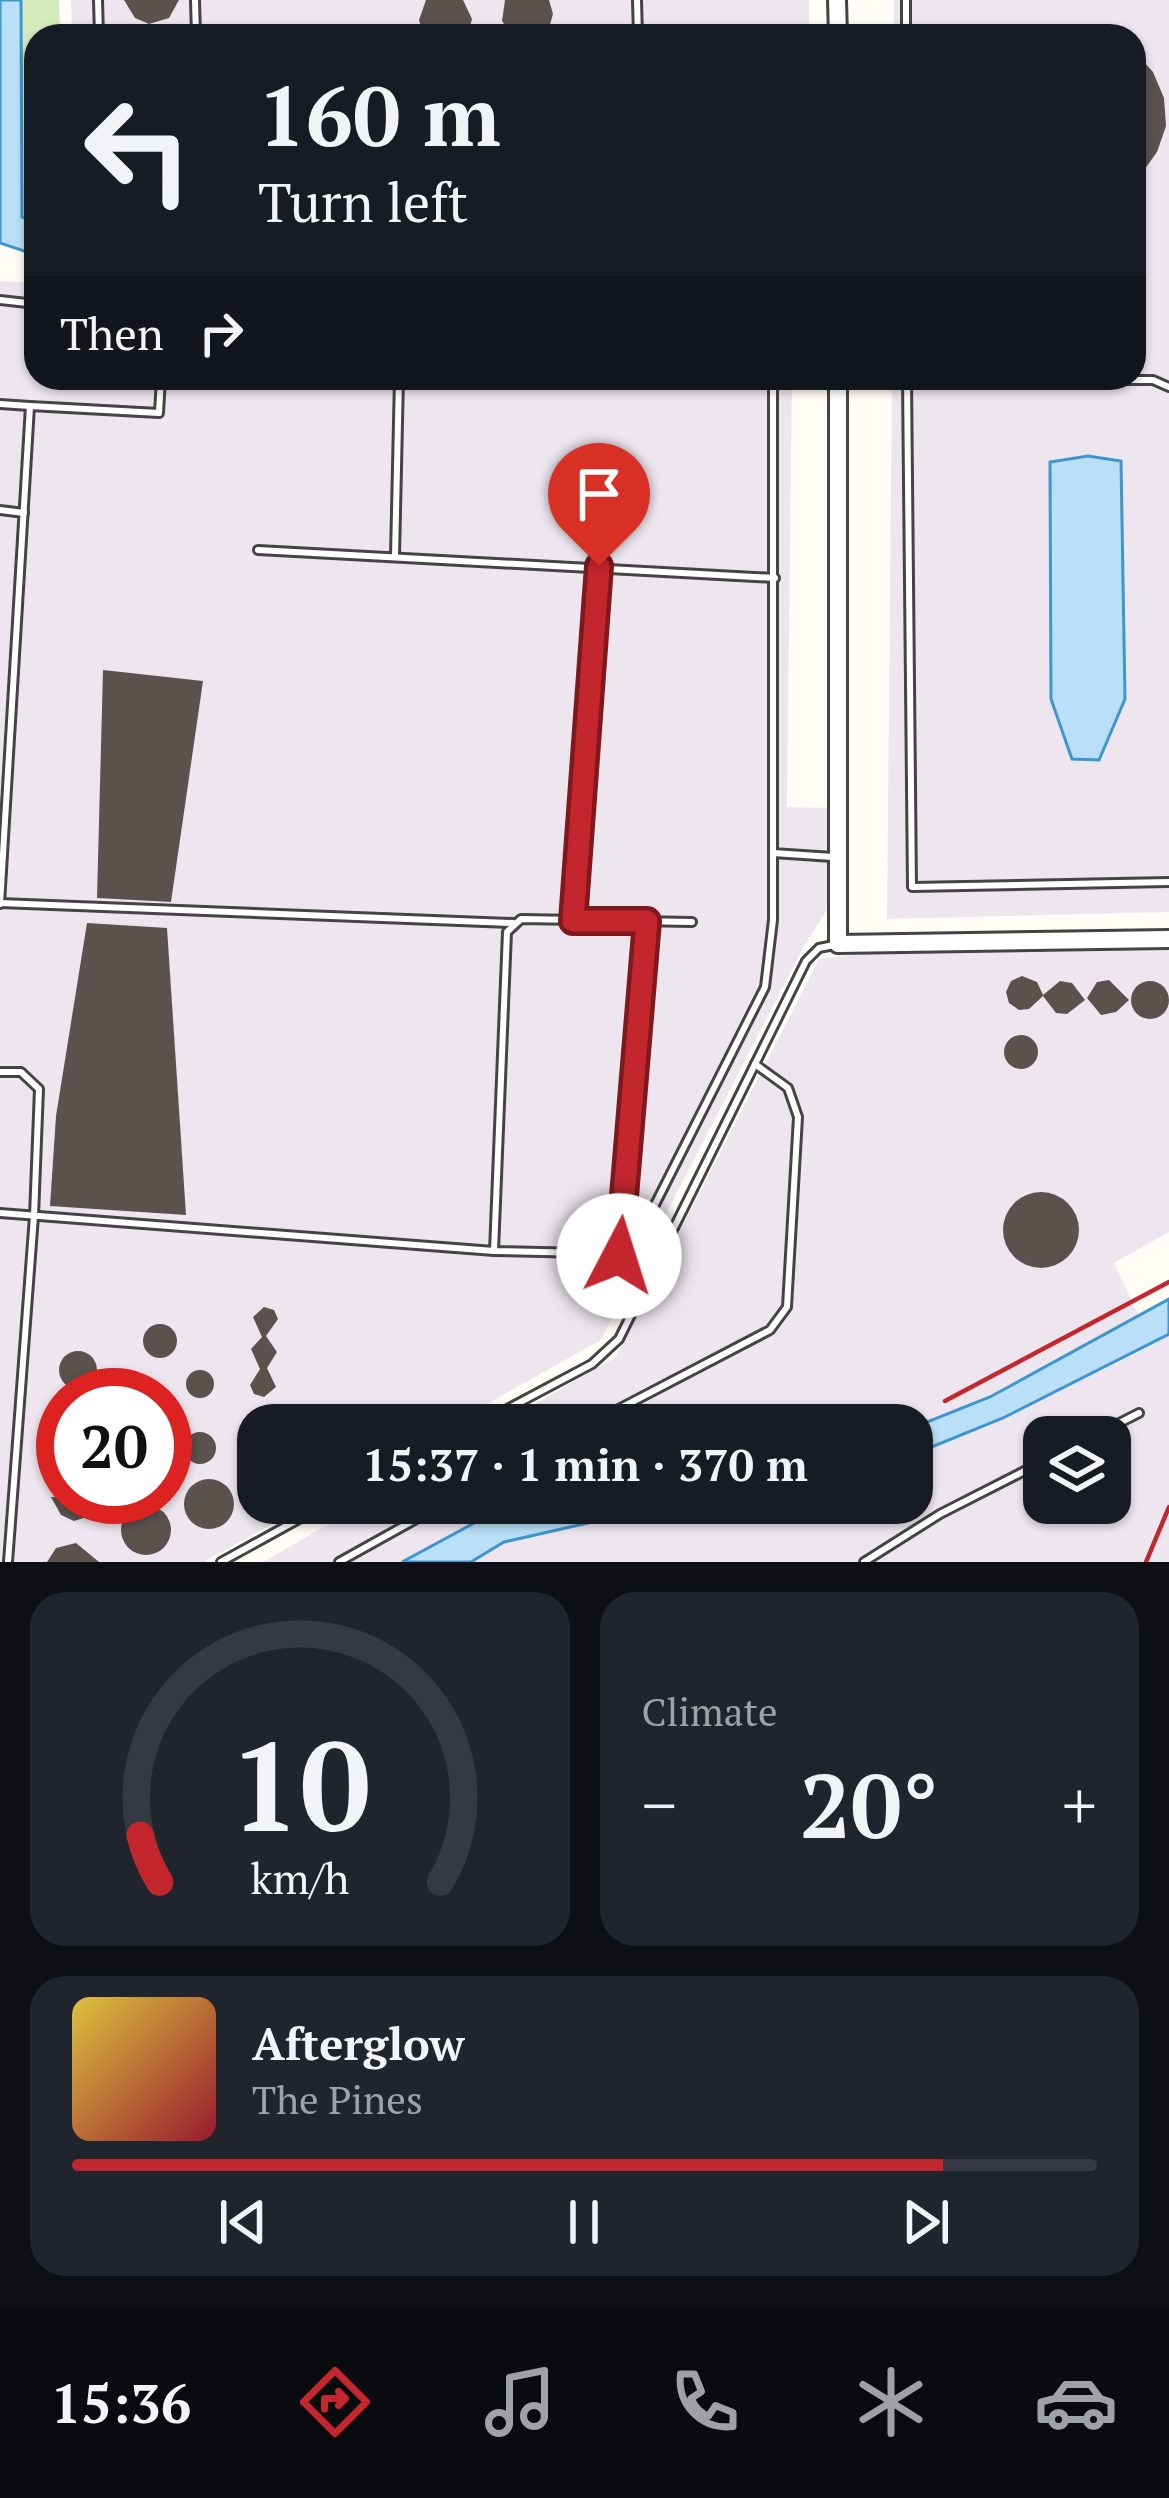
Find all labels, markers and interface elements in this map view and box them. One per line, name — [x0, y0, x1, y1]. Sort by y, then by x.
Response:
text: 160 m — [258, 59, 501, 170]
icon: left — [60, 72, 216, 228]
text: Turn left — [258, 166, 468, 237]
icon: right — [188, 300, 254, 366]
text: Then — [60, 303, 164, 363]
pin — [548, 443, 650, 566]
icon: arrive — [566, 461, 632, 527]
position arrow — [556, 1193, 682, 1319]
speed limit sign: 20 — [36, 1368, 192, 1524]
map controls — [1023, 1416, 1131, 1524]
button: layers — [1023, 1416, 1131, 1524]
text: 15:37 · 1 min · 370 m — [362, 1434, 808, 1494]
text: Climate — [642, 1685, 778, 1737]
text: 10 — [229, 1701, 370, 1867]
text: 20° — [800, 1744, 939, 1864]
text: − — [642, 1760, 677, 1848]
text: + — [1062, 1760, 1097, 1848]
text: km/h — [250, 1849, 349, 1906]
text: Afterglow — [252, 2013, 465, 2073]
text: The Pines — [252, 2073, 423, 2125]
icon: previous — [210, 2189, 276, 2255]
icon: pause — [551, 2189, 617, 2255]
icon: next — [893, 2189, 959, 2255]
icon: directions — [293, 2360, 377, 2444]
icon: music — [478, 2360, 562, 2444]
icon: phone — [663, 2360, 747, 2444]
icon: climate — [849, 2360, 933, 2444]
icon: car — [1034, 2360, 1118, 2444]
text: 15:36 — [51, 2367, 191, 2438]

